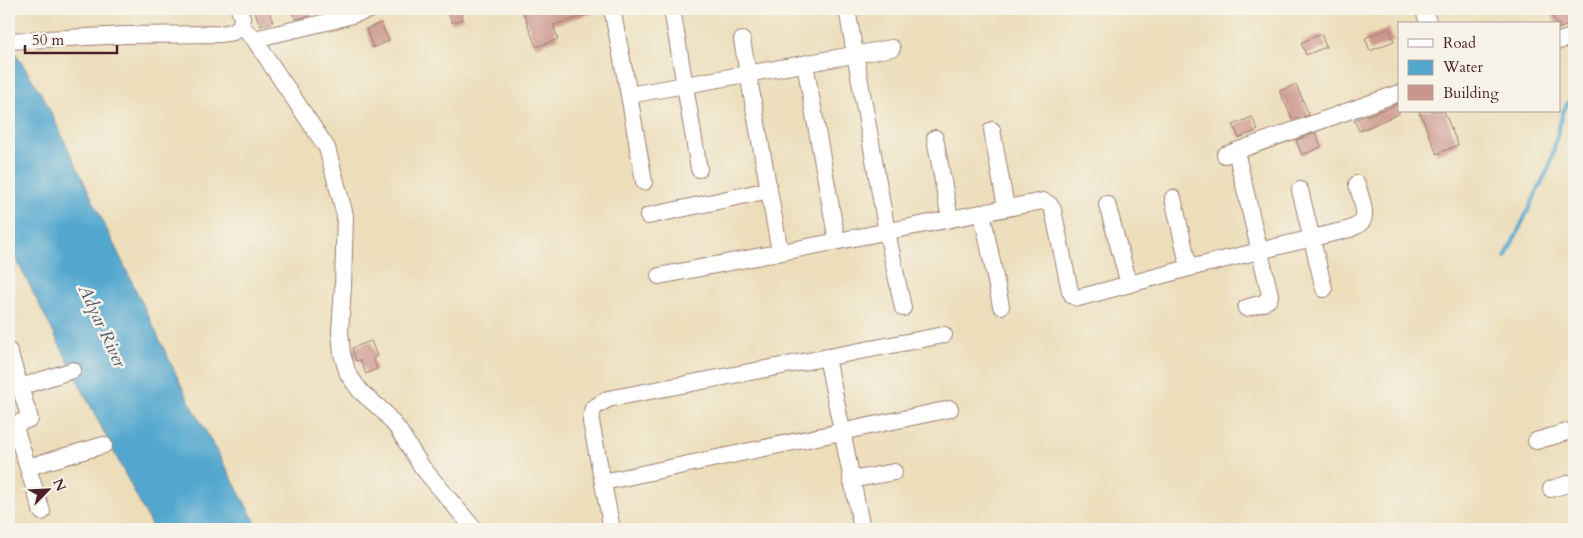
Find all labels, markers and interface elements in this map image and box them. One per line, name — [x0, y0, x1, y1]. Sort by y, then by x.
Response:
scale bar — [25, 22, 118, 54]
legend — [1398, 22, 1560, 112]
text: 50 m — [32, 30, 64, 50]
text: Road — [1443, 33, 1476, 53]
text: Water — [1442, 57, 1484, 77]
text: Building — [1443, 83, 1499, 103]
water label: Adyar River — [71, 280, 133, 373]
north arrow — [22, 466, 72, 516]
text: N — [48, 475, 71, 494]

